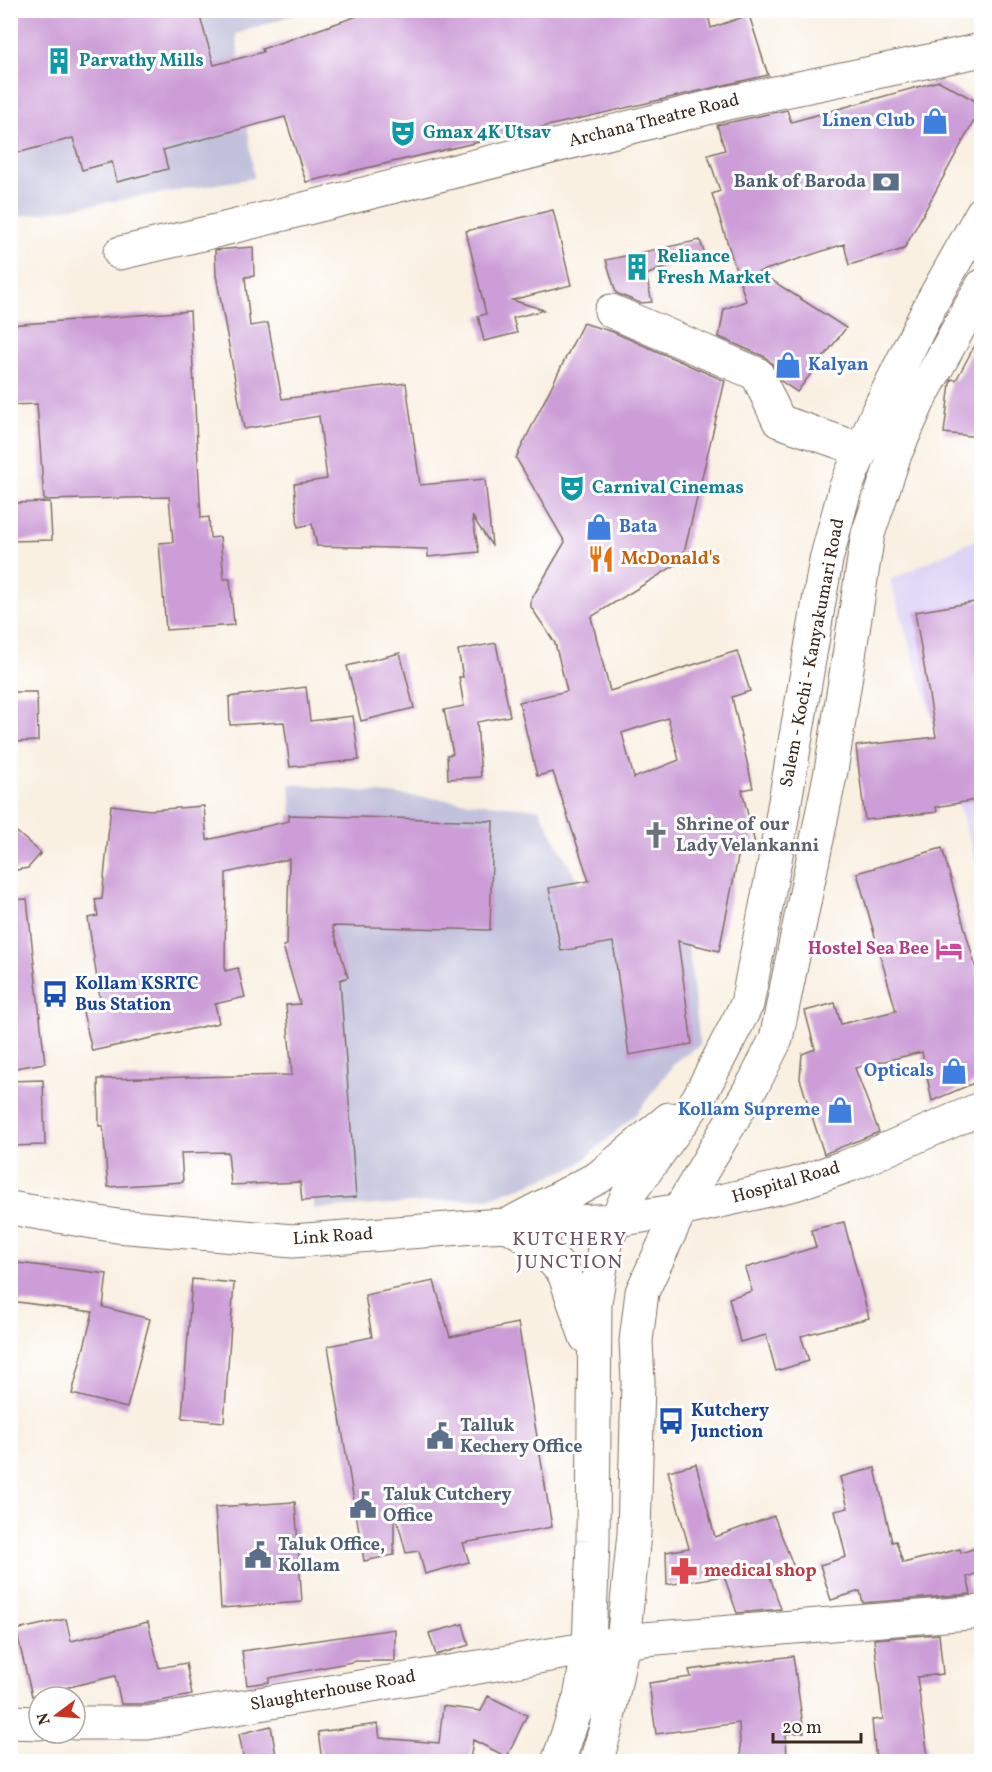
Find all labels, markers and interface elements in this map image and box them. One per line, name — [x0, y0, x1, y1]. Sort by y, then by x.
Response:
building icon: Parvathy Mills — [44, 46, 74, 76]
place label: Parvathy Mills — [79, 49, 204, 74]
street label: Archana Theatre Road — [566, 88, 742, 154]
shop icon: Linen Club — [920, 106, 950, 136]
place label: Linen Club — [822, 109, 915, 134]
theatre icon: Gmax 4K Utsav — [388, 118, 418, 148]
place label: Gmax 4K Utsav — [423, 121, 551, 146]
bank icon: Bank of Baroda — [871, 167, 901, 197]
place label: Bank of Baroda — [734, 170, 866, 195]
place label: Reliance Fresh Market — [657, 245, 771, 291]
building icon: Reliance Fresh Market — [622, 252, 652, 282]
shop icon: Kalyan — [773, 350, 803, 380]
place label: Kalyan — [808, 353, 869, 378]
theatre icon: Carnival Cinemas — [557, 473, 587, 503]
place label: Carnival Cinemas — [592, 476, 744, 501]
shop icon: Bata — [584, 512, 614, 542]
place label: Bata — [619, 515, 657, 540]
street label: Salem - Kochi - Kanyakumari Road — [775, 516, 851, 790]
restaurant icon: McDonald's — [586, 544, 616, 574]
place label: McDonald's — [621, 547, 720, 572]
place label: Shrine of our Lady Velankanni — [676, 813, 819, 859]
church icon: Shrine of our Lady Velankanni — [641, 820, 671, 850]
hotel icon: Hostel Sea Bee — [934, 934, 964, 964]
place label: Hostel Sea Bee — [808, 937, 929, 962]
place label: Kollam KSRTC Bus Station — [75, 972, 199, 1018]
bus stop icon: Kollam KSRTC Bus Station — [40, 979, 70, 1009]
shop icon: Opticals — [939, 1056, 969, 1086]
place label: Opticals — [864, 1059, 934, 1084]
shop icon: Kollam Supreme — [825, 1095, 855, 1125]
place label: Kollam Supreme — [678, 1098, 820, 1123]
street label: Hospital Road — [729, 1156, 843, 1210]
street label: Link Road — [292, 1222, 374, 1252]
district label: KUTCHERY JUNCTION — [512, 1226, 628, 1277]
place label: Kutchery Junction — [690, 1399, 769, 1445]
bus stop icon: Kutchery Junction — [656, 1406, 686, 1436]
place label: Talluk Kechery Office — [460, 1414, 582, 1460]
public building icon: Talluk Kechery Office — [425, 1421, 455, 1451]
place label: Taluk Cutchery Office — [383, 1483, 512, 1529]
public building icon: Taluk Cutchery Office — [348, 1490, 378, 1520]
place label: Taluk Office, Kollam — [278, 1533, 385, 1579]
public building icon: Taluk Office, Kollam — [243, 1540, 273, 1570]
pharmacy icon: medical shop — [669, 1556, 699, 1586]
place label: medical shop — [704, 1559, 817, 1584]
street label: Slaughterhouse Road — [248, 1664, 418, 1718]
north arrow — [27, 1685, 87, 1745]
scale bar — [773, 1706, 862, 1744]
text: N — [32, 1710, 57, 1727]
text: 20 m — [782, 1716, 822, 1741]

